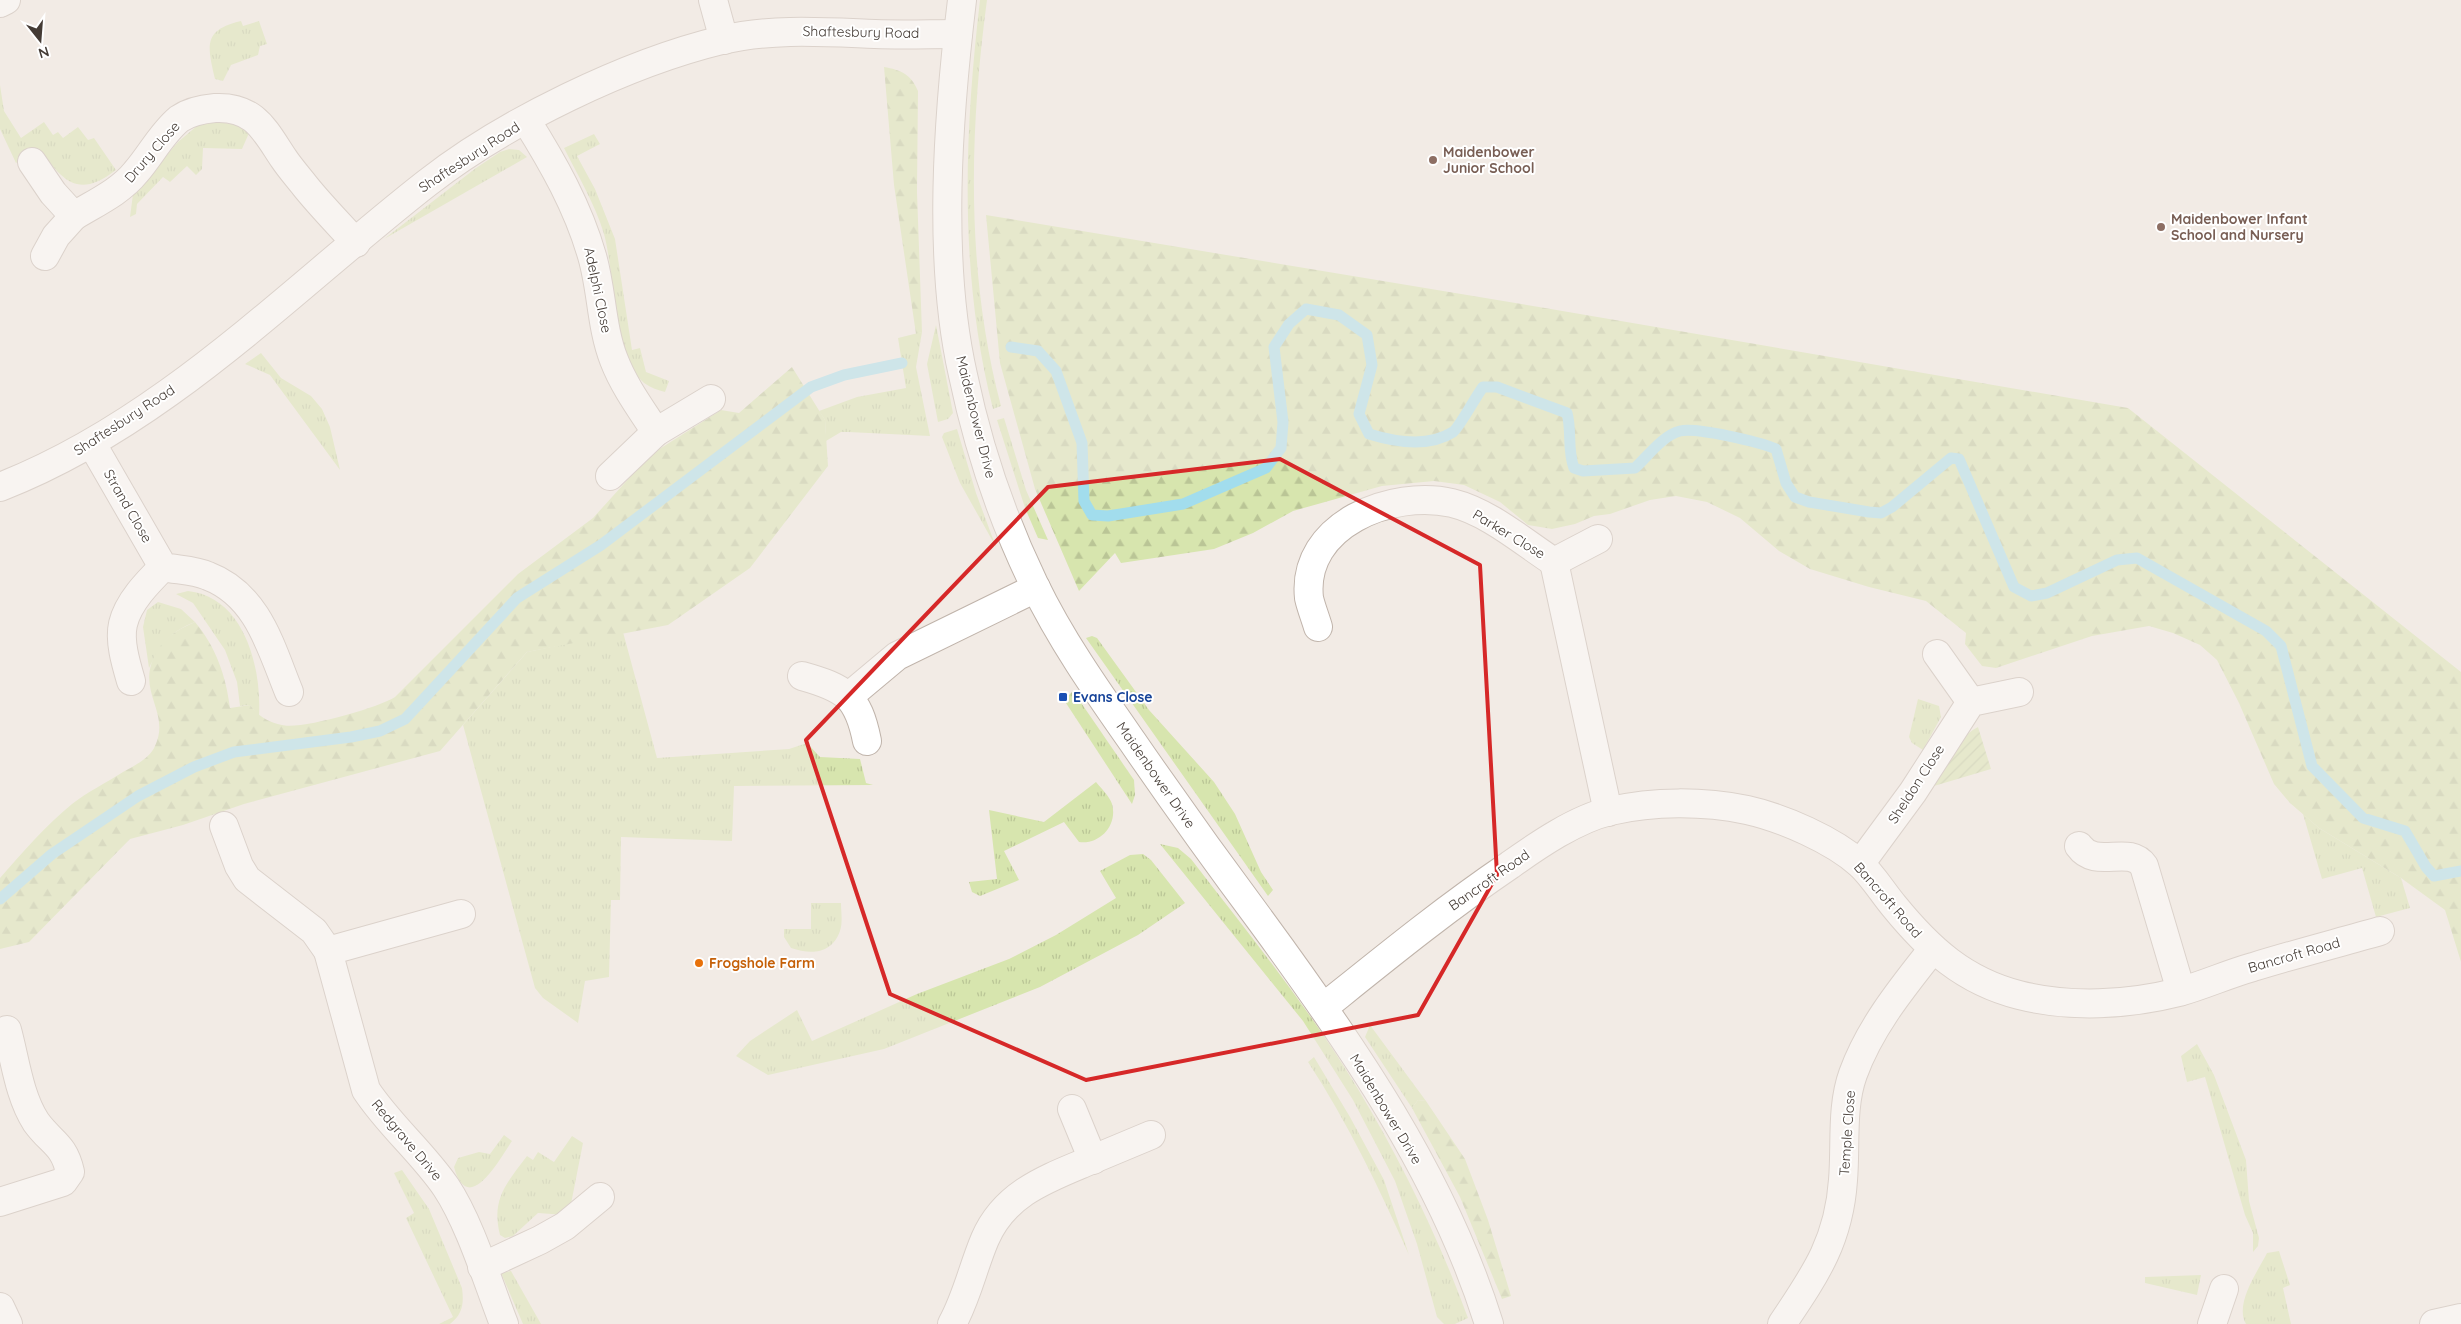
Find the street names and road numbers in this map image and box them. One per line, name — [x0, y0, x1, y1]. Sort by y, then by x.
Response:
street label: Shaftesbury Road — [802, 22, 920, 42]
street label: Drury Close — [120, 117, 184, 186]
street label: Shaftesbury Road — [415, 118, 523, 196]
street label: Adelphi Close — [580, 246, 616, 335]
street label: Maidenbower Drive — [952, 354, 1000, 480]
street label: Shaftesbury Road — [70, 381, 178, 459]
street label: Strand Close — [100, 466, 156, 546]
street label: Parker Close — [1469, 505, 1549, 563]
street label: Maidenbower Drive — [1113, 718, 1200, 832]
street label: Sheldon Close — [1884, 741, 1948, 827]
street label: Bancroft Road — [1445, 845, 1533, 915]
street label: Bancroft Road — [1850, 858, 1926, 942]
street label: Bancroft Road — [2246, 933, 2342, 977]
street label: Maidenbower Drive — [1346, 1050, 1426, 1168]
street label: Temple Close — [1835, 1089, 1859, 1176]
street label: Redgrave Drive — [368, 1096, 446, 1184]

